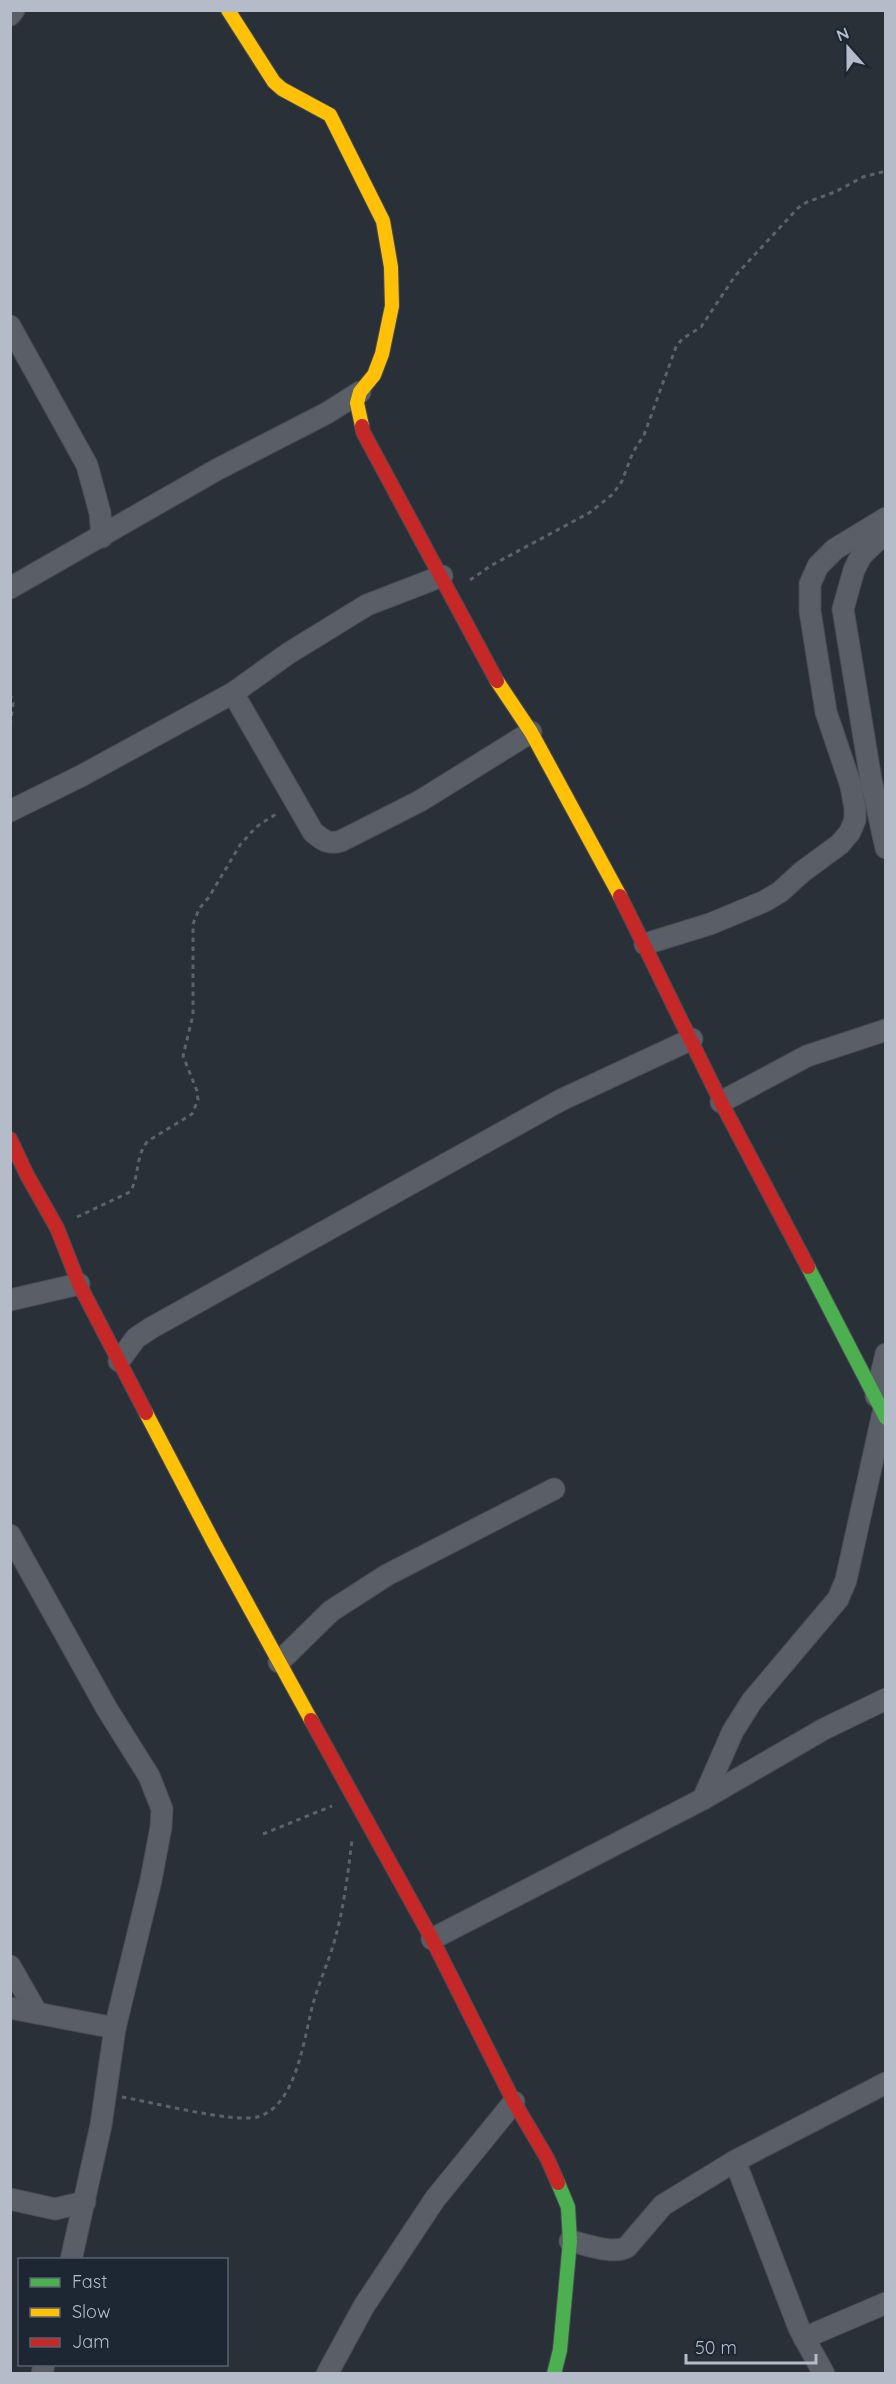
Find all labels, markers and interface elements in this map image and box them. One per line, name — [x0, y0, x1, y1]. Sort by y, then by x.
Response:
north arrow — [818, 18, 878, 78]
text: N — [834, 23, 852, 45]
legend — [18, 2258, 228, 2366]
text: Fast — [72, 2270, 107, 2293]
text: Slow — [72, 2300, 110, 2323]
scale bar — [686, 2327, 816, 2365]
text: Jam — [72, 2330, 110, 2353]
text: 50 m — [695, 2336, 737, 2359]

